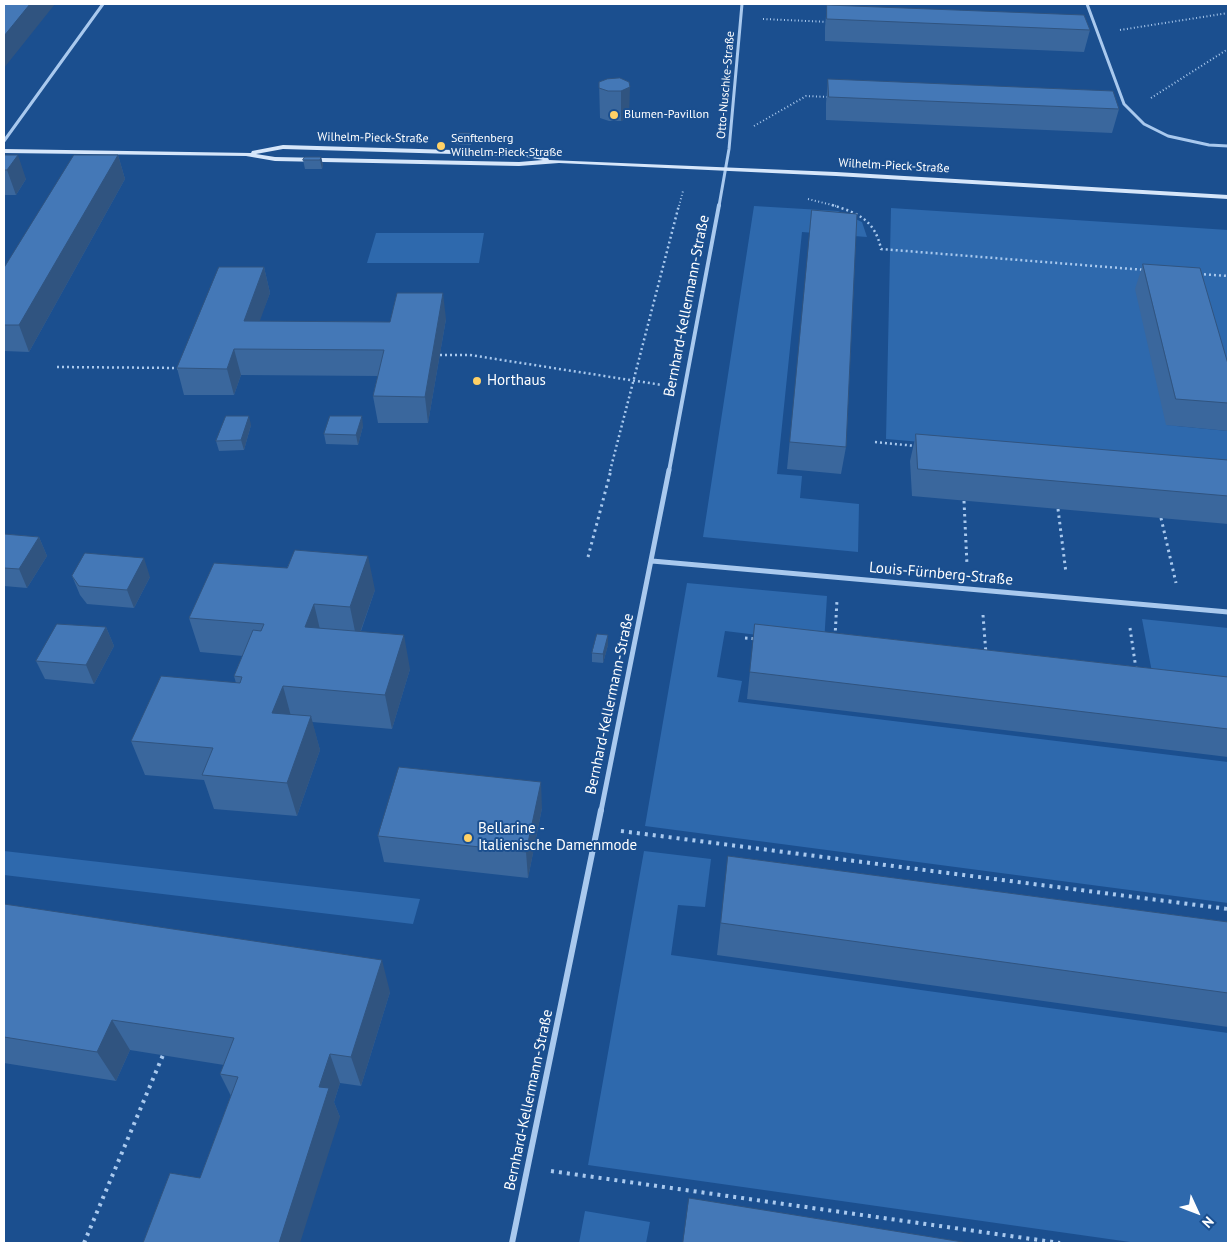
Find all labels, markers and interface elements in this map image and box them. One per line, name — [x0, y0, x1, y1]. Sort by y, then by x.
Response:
street label: Otto-Nuschke-Straße — [714, 30, 738, 140]
place label: Blumen-Pavillon — [624, 108, 709, 122]
marker: Blumen-Pavillon — [608, 109, 620, 121]
street label: Wilhelm-Pieck-Straße — [317, 130, 429, 146]
place label: Senftenberg Wilhelm-Pieck-Straße — [451, 132, 562, 160]
marker: Senftenberg Wilhelm-Pieck-Straße — [435, 140, 447, 152]
street label: Wilhelm-Pieck-Straße — [838, 156, 950, 176]
street label: Bernhard-Kellermann-Straße — [661, 214, 713, 398]
place label: Horthaus — [487, 372, 546, 390]
marker: Horthaus — [471, 375, 483, 387]
street label: Louis-Fürnberg-Straße — [868, 559, 1014, 589]
street label: Bernhard-Kellermann-Straße — [582, 612, 638, 796]
place label: Bellarine - Italienische Damenmode — [478, 820, 637, 855]
marker: Bellarine - Italienische Damenmode — [462, 832, 474, 844]
street label: Bernhard-Kellermann-Straße — [501, 1008, 557, 1192]
north arrow — [1172, 1187, 1222, 1237]
text: N — [1198, 1213, 1218, 1232]

